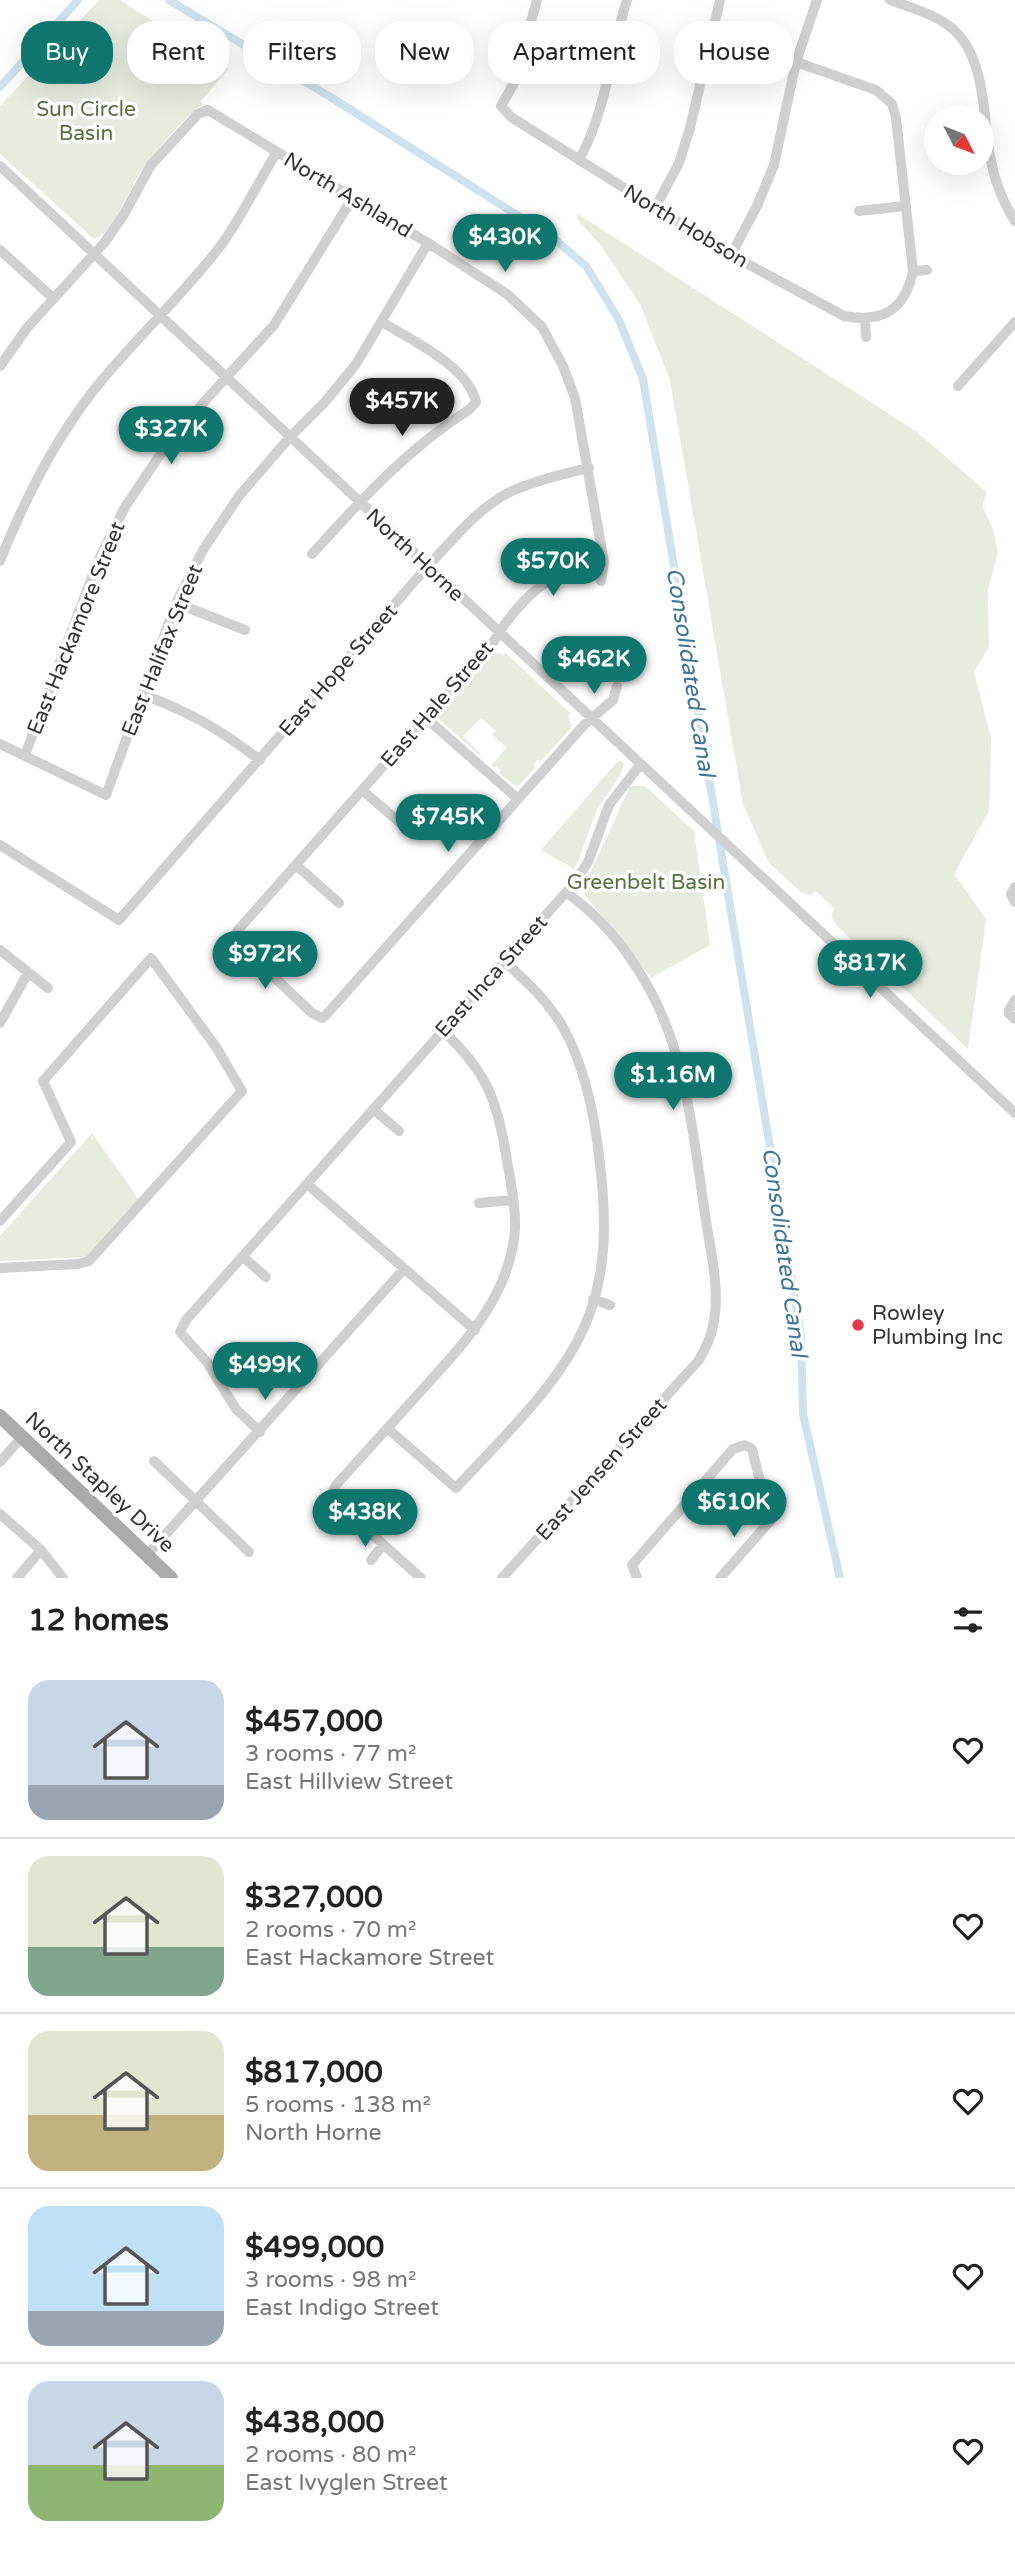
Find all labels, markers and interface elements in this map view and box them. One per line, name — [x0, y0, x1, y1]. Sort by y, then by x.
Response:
chip: Buy — [21, 21, 113, 84]
chip: Rent — [127, 21, 229, 84]
chip: Filters — [243, 21, 361, 84]
chip: New — [375, 21, 474, 84]
chip: Apartment — [488, 21, 660, 84]
chip: House — [674, 21, 794, 84]
park label: Sun Circle Basin — [36, 97, 136, 146]
north arrow — [924, 105, 994, 175]
map controls — [924, 105, 994, 175]
street label: North Ashland — [279, 147, 416, 244]
street label: North Hobson — [619, 179, 753, 273]
pin: $430K — [456, 215, 554, 274]
text: $430K — [469, 223, 541, 251]
pin: $457K — [353, 378, 451, 438]
text: $457K — [366, 387, 438, 415]
pin: $327K — [122, 406, 220, 466]
text: $327K — [135, 415, 207, 443]
street label: North Horne — [361, 504, 469, 607]
street label: East Hackamore Street — [22, 518, 131, 738]
pin: $570K — [504, 538, 602, 598]
text: $570K — [517, 547, 589, 575]
street label: East Halifax Street — [117, 561, 208, 740]
water label: Consolidated Canal — [660, 566, 721, 781]
street label: East Hope Street — [274, 599, 403, 742]
street label: East Hale Street — [376, 636, 499, 772]
pin: $462K — [545, 636, 643, 696]
text: $462K — [558, 645, 630, 673]
pin: $745K — [399, 794, 497, 854]
text: $745K — [412, 803, 484, 831]
park label: Greenbelt Basin — [567, 870, 725, 895]
street label: East Inca Street — [430, 910, 553, 1043]
pin: $972K — [216, 932, 314, 991]
text: $972K — [229, 940, 301, 968]
pin: $817K — [821, 940, 919, 1000]
text: $817K — [834, 949, 906, 977]
pin: $1.16M — [616, 1052, 730, 1112]
text: $1.16M — [630, 1061, 716, 1089]
water label: Consolidated Canal — [755, 1146, 813, 1361]
place label: Rowley Plumbing Inc — [872, 1301, 1003, 1350]
marker: Rowley Plumbing Inc — [850, 1317, 866, 1333]
pin: $499K — [216, 1342, 314, 1402]
text: $499K — [229, 1351, 301, 1379]
street label: East Jensen Street — [531, 1393, 672, 1546]
street label: North Stapley Drive — [20, 1407, 179, 1558]
pin: $610K — [685, 1480, 783, 1539]
text: $610K — [698, 1488, 770, 1516]
pin: $438K — [316, 1490, 414, 1549]
text: $438K — [329, 1498, 401, 1526]
icon: filters — [949, 1601, 987, 1639]
text: 12 homes — [28, 1602, 169, 1639]
text: $457,000 — [245, 1703, 383, 1740]
icon: home — [84, 1708, 168, 1792]
icon: heart — [949, 1731, 987, 1769]
text: 3 rooms · 77 m² — [245, 1740, 416, 1768]
text: East Hillview Street — [245, 1768, 453, 1796]
text: $327,000 — [245, 1879, 383, 1916]
icon: home — [84, 1884, 168, 1968]
icon: heart — [949, 1907, 987, 1945]
text: 2 rooms · 70 m² — [245, 1916, 416, 1944]
text: East Hackamore Street — [245, 1944, 494, 1972]
text: $817,000 — [245, 2054, 383, 2091]
icon: home — [84, 2059, 168, 2143]
icon: heart — [949, 2082, 987, 2120]
text: 5 rooms · 138 m² — [245, 2091, 431, 2119]
text: North Horne — [245, 2119, 382, 2147]
text: $499,000 — [245, 2229, 384, 2266]
icon: home — [84, 2234, 168, 2318]
icon: heart — [949, 2257, 987, 2295]
text: 3 rooms · 98 m² — [245, 2266, 416, 2294]
text: East Indigo Street — [245, 2294, 439, 2322]
text: $438,000 — [245, 2404, 384, 2441]
icon: home — [84, 2409, 168, 2493]
icon: heart — [949, 2432, 987, 2470]
text: 2 rooms · 80 m² — [245, 2441, 416, 2469]
text: East Ivyglen Street — [245, 2469, 448, 2497]

